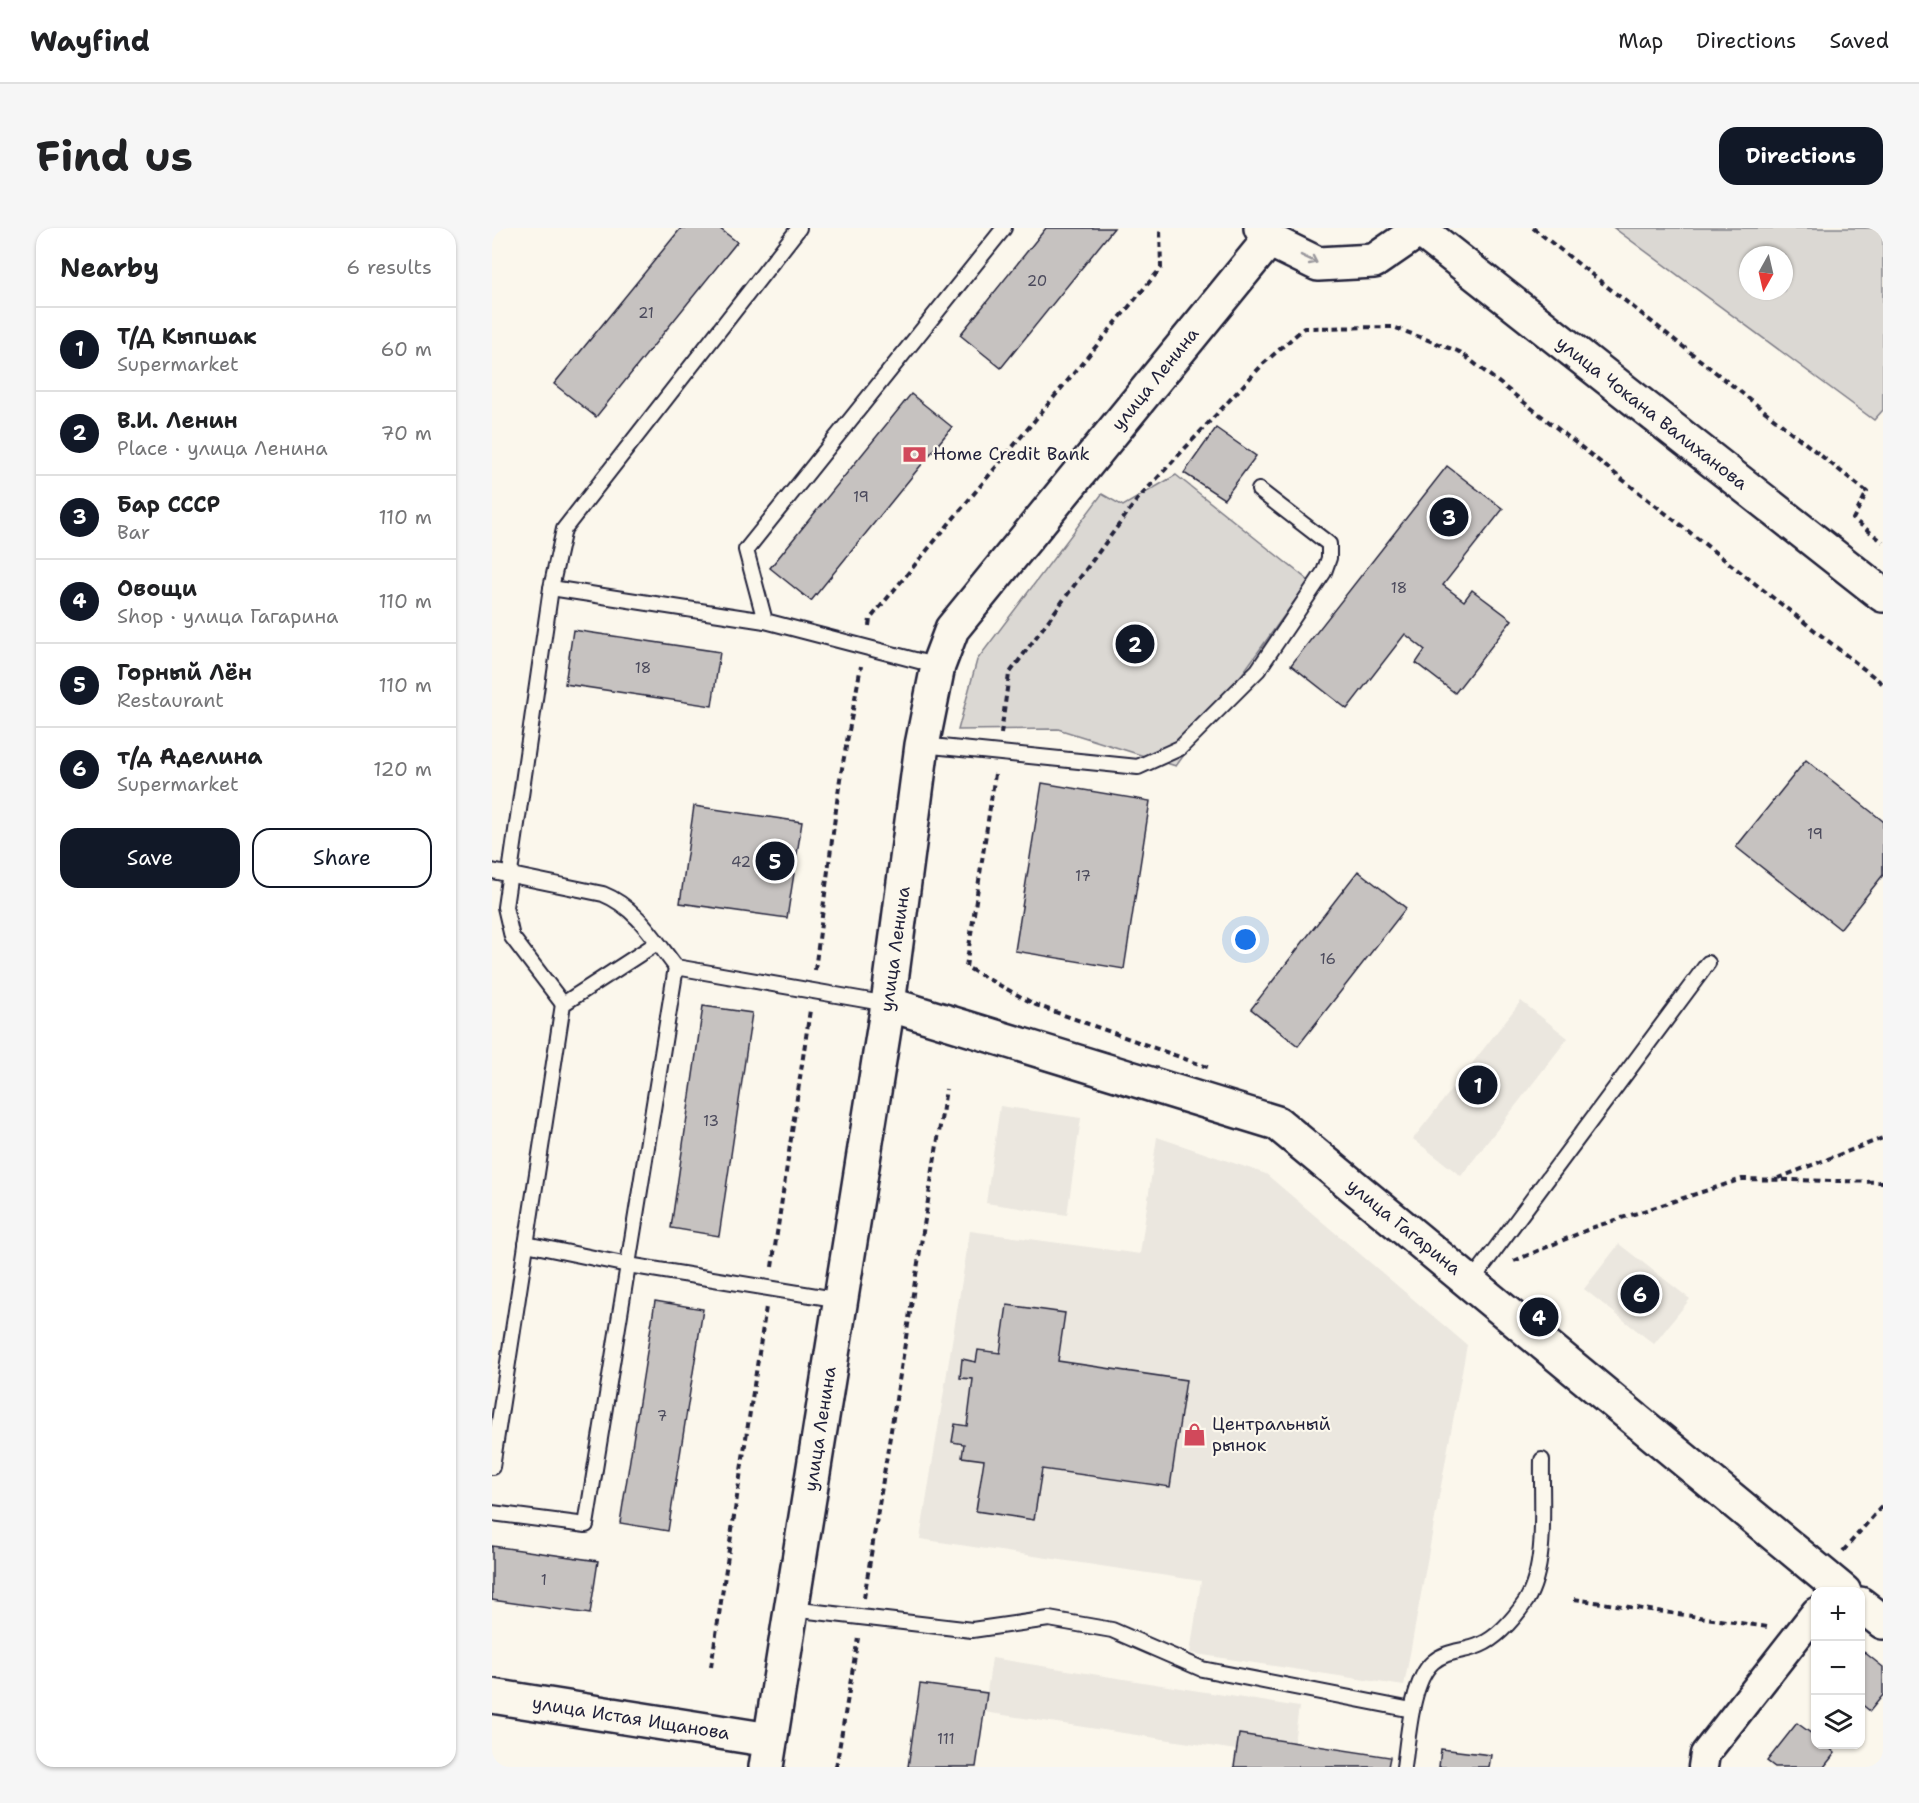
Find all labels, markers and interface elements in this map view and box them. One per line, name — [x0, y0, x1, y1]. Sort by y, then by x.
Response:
text: Wayfind — [30, 22, 150, 60]
text: Map — [1618, 27, 1663, 55]
text: Directions — [1696, 27, 1796, 55]
text: Saved — [1829, 27, 1889, 55]
button: Directions — [1719, 127, 1883, 185]
text: Find us — [36, 128, 193, 184]
north arrow — [1739, 246, 1793, 300]
text: Nearby — [60, 250, 159, 285]
text: 6 results — [346, 254, 432, 280]
one-way arrow — [1299, 254, 1317, 266]
house number: 20 — [1027, 271, 1047, 291]
house number: 21 — [638, 303, 654, 323]
text: Т/Д Кыпшак — [117, 322, 257, 351]
street label: улица Ленина — [1106, 322, 1204, 436]
street label: улица Чокана Валиханова — [1551, 331, 1753, 495]
text: 1 — [75, 336, 84, 362]
text: 60 m — [380, 336, 432, 362]
text: Supermarket — [117, 351, 239, 377]
text: В.И. Ленин — [117, 406, 238, 435]
text: 2 — [73, 420, 87, 446]
text: 70 m — [380, 420, 432, 446]
text: Place · улица Ленина — [117, 435, 328, 461]
bank icon: Home Credit Bank — [902, 441, 928, 467]
place label: Home Credit Bank — [933, 442, 1090, 466]
house number: 19 — [853, 487, 869, 507]
text: Бар СССР — [117, 490, 220, 519]
pin: 3 — [1430, 494, 1468, 540]
text: 3 — [73, 504, 87, 530]
text: 110 m — [378, 504, 432, 530]
text: Bar — [117, 519, 150, 545]
text: Овощи — [117, 574, 197, 603]
house number: 18 — [1391, 578, 1407, 598]
text: 4 — [73, 588, 87, 614]
text: 110 m — [378, 588, 432, 614]
text: Shop · улица Гагарина — [117, 603, 339, 629]
pin: 2 — [1116, 622, 1154, 666]
text: Горный Лён — [117, 658, 252, 687]
house number: 18 — [635, 658, 651, 678]
text: 5 — [73, 672, 86, 698]
text: 110 m — [378, 672, 432, 698]
text: Restaurant — [117, 687, 224, 713]
text: т/д Аделина — [117, 742, 263, 771]
text: 6 — [73, 756, 87, 782]
text: 120 m — [373, 756, 432, 782]
text: Supermarket — [117, 771, 239, 797]
house number: 19 — [1807, 824, 1823, 844]
button: Save — [60, 828, 240, 888]
button: Share — [252, 828, 432, 888]
pin: 5 — [756, 838, 794, 884]
house number: 42 — [731, 852, 751, 872]
house number: 17 — [1075, 866, 1091, 886]
street label: улица Ленина — [874, 885, 916, 1013]
your location — [1231, 925, 1260, 954]
house number: 16 — [1320, 949, 1336, 969]
pin: 1 — [1458, 1062, 1498, 1108]
house number: 13 — [703, 1111, 719, 1131]
street label: улица Гагарина — [1342, 1174, 1466, 1280]
pin: 6 — [1620, 1272, 1660, 1316]
pin: 4 — [1520, 1294, 1558, 1340]
street label: улица Ленина — [798, 1365, 842, 1493]
house number: 7 — [657, 1406, 667, 1426]
place label: Центральный рынок — [1212, 1412, 1331, 1457]
shop icon: Центральный рынок — [1181, 1421, 1207, 1447]
house number: 1 — [541, 1570, 547, 1590]
map controls — [1811, 1587, 1865, 1749]
button: + — [1811, 1587, 1865, 1641]
button: − — [1811, 1641, 1865, 1695]
street label: улица Истая Ищанова — [531, 1691, 731, 1745]
button: layers — [1811, 1695, 1865, 1749]
house number: 111 — [937, 1729, 955, 1749]

